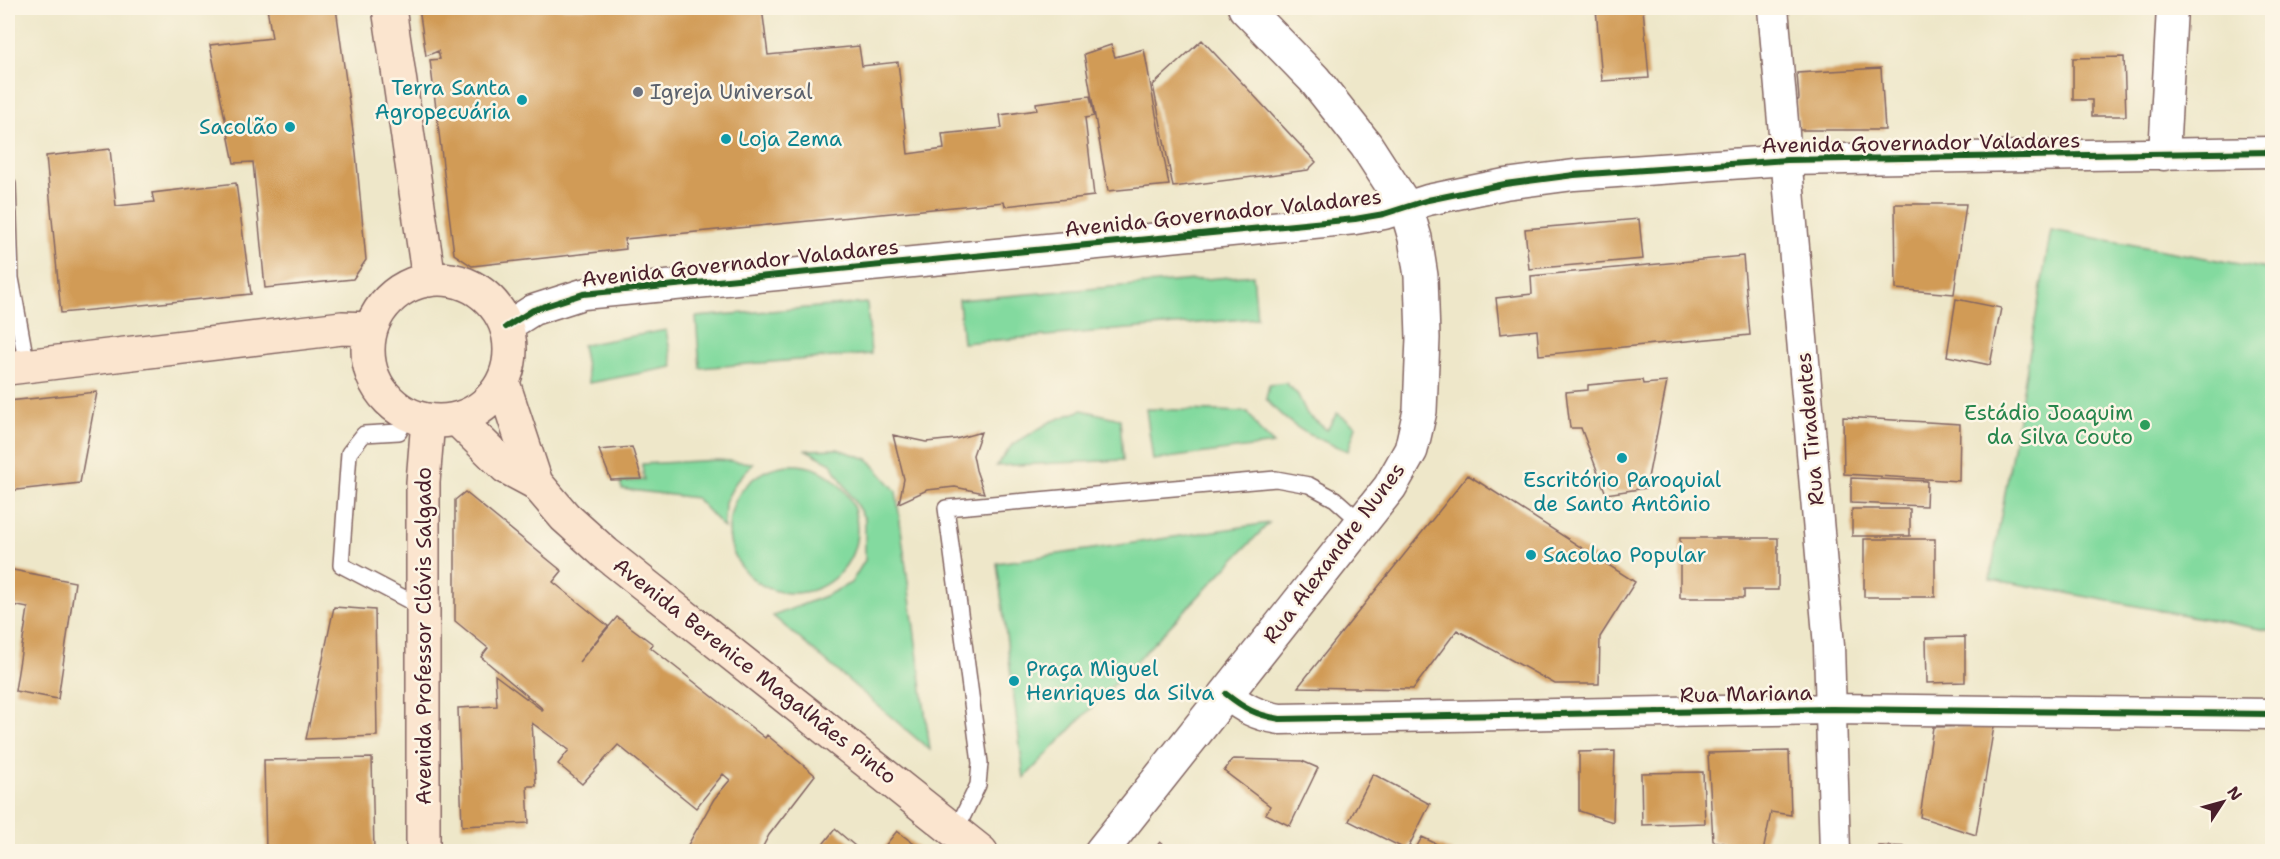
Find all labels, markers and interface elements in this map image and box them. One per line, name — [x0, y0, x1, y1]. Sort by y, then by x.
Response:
place label: Terra Santa Agropecuária — [375, 74, 510, 126]
place label: Igreja Universal — [650, 78, 813, 106]
marker: Igreja Universal — [631, 85, 645, 99]
marker: Terra Santa Agropecuária — [515, 93, 529, 107]
place label: Sacolão — [199, 113, 278, 141]
marker: Sacolão — [283, 120, 297, 134]
place label: Loja Zema — [738, 125, 842, 153]
street label: Avenida Governador Valadares — [1761, 126, 2081, 160]
marker: Loja Zema — [719, 132, 733, 146]
street label: Avenida Governador Valadares — [1063, 182, 1383, 244]
street label: Avenida Governador Valadares — [580, 232, 900, 294]
street label: Rua Tiradentes — [1789, 351, 1831, 507]
place label: Estádio Joaquim da Silva Couto — [1964, 399, 2133, 451]
marker: Estádio Joaquim da Silva Couto — [2138, 418, 2152, 432]
marker: Escritório Paroquial de Santo Antônio — [1615, 451, 1629, 465]
street label: Rua Alexandre Nunes — [1257, 457, 1411, 649]
place label: Escritório Paroquial de Santo Antônio — [1523, 466, 1722, 518]
street label: Avenida Professor Clóvis Salgado — [410, 467, 438, 805]
place label: Sacolao Popular — [1543, 541, 1706, 569]
marker: Sacolao Popular — [1524, 548, 1538, 562]
street label: Avenida Berenice Magalhães Pinto — [607, 551, 903, 791]
place label: Praça Miguel Henriques da Silva — [1026, 655, 1214, 707]
marker: Praça Miguel Henriques da Silva — [1007, 674, 1021, 688]
street label: Rua Mariana — [1679, 679, 1813, 709]
north arrow — [2193, 772, 2253, 832]
text: N — [2223, 782, 2247, 805]

